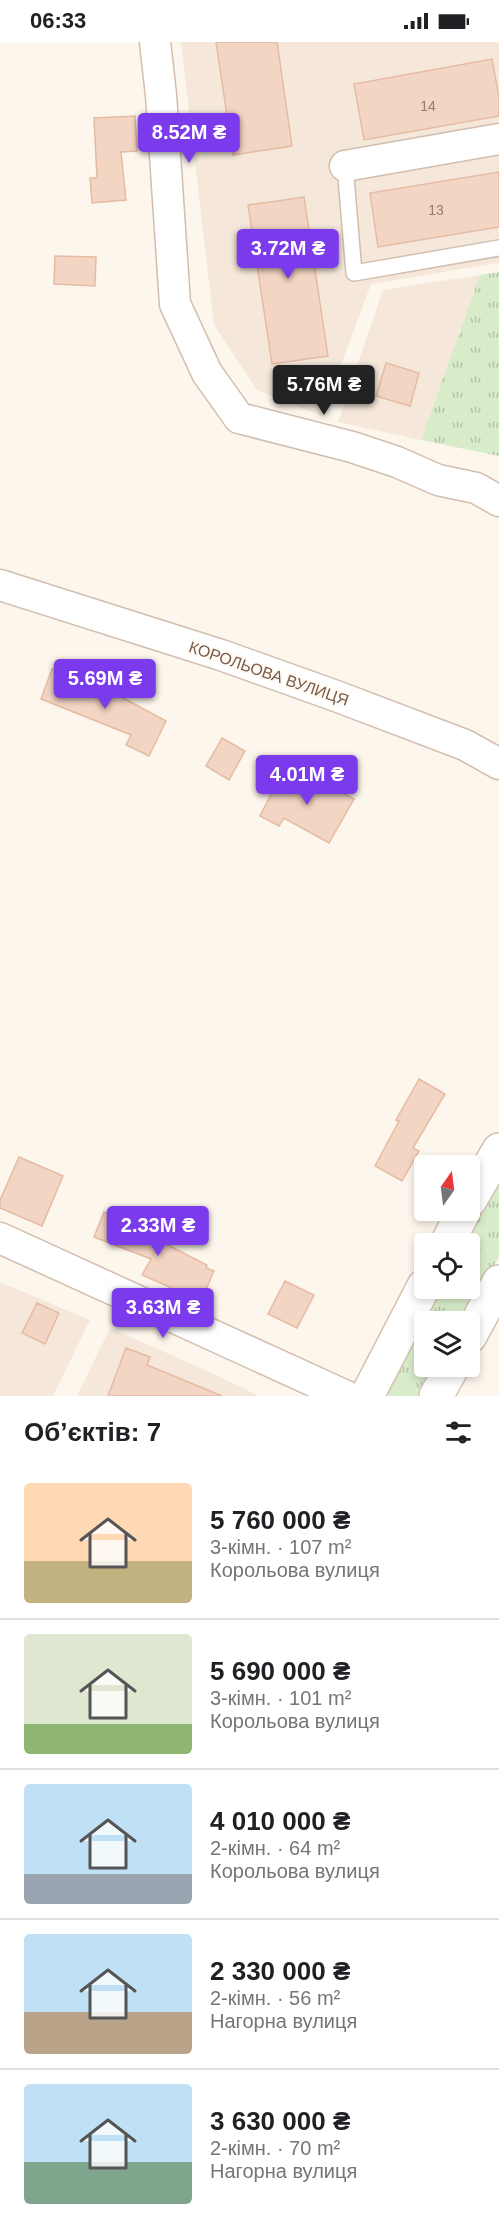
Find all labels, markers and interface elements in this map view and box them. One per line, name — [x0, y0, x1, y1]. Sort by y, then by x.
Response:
text: 06:33 — [30, 8, 86, 33]
house number: 14 — [420, 98, 436, 114]
pin: 8.52M ₴ — [134, 113, 244, 164]
text: 8.52M ₴ — [152, 121, 226, 143]
house number: 13 — [428, 202, 444, 218]
pin: 3.72M ₴ — [233, 229, 343, 280]
text: 3.72M ₴ — [251, 237, 325, 259]
pin: 5.76M ₴ — [269, 365, 379, 416]
text: 5.76M ₴ — [287, 373, 361, 395]
street label: КОРОЛЬОВА ВУЛИЦЯ — [187, 638, 351, 709]
pin: 5.69M ₴ — [50, 659, 160, 710]
text: 5.69M ₴ — [68, 667, 142, 689]
pin: 4.01M ₴ — [252, 755, 362, 806]
text: 4.01M ₴ — [270, 763, 344, 785]
north arrow — [414, 1155, 480, 1221]
map controls — [414, 1155, 480, 1377]
pin: 2.33M ₴ — [103, 1206, 213, 1257]
text: 2.33M ₴ — [121, 1214, 195, 1236]
button: locate — [414, 1233, 480, 1299]
pin: 3.63M ₴ — [108, 1288, 218, 1339]
text: 3.63M ₴ — [126, 1296, 200, 1318]
button: layers — [414, 1311, 480, 1377]
icon: filters — [442, 1416, 475, 1449]
text: Об’єктів: 7 — [24, 1417, 161, 1447]
text: 5 760 000 ₴ — [210, 1505, 350, 1535]
icon: home — [72, 1507, 144, 1579]
text: 3-кімн. · 107 m² — [210, 1536, 351, 1558]
text: Корольова вулиця — [210, 1559, 380, 1581]
text: 5 690 000 ₴ — [210, 1656, 350, 1686]
icon: home — [72, 1658, 144, 1730]
text: 3-кімн. · 101 m² — [210, 1687, 351, 1709]
text: Корольова вулиця — [210, 1710, 380, 1732]
text: 4 010 000 ₴ — [210, 1806, 350, 1836]
icon: home — [72, 1808, 144, 1880]
text: 2-кімн. · 64 m² — [210, 1837, 340, 1859]
text: Корольова вулиця — [210, 1860, 380, 1882]
text: 2 330 000 ₴ — [210, 1956, 350, 1986]
icon: home — [72, 1958, 144, 2030]
text: 2-кімн. · 56 m² — [210, 1987, 340, 2009]
text: Нагорна вулиця — [210, 2010, 357, 2032]
text: 3 630 000 ₴ — [210, 2106, 350, 2136]
icon: home — [72, 2108, 144, 2180]
text: 2-кімн. · 70 m² — [210, 2137, 340, 2159]
text: Нагорна вулиця — [210, 2160, 357, 2182]

